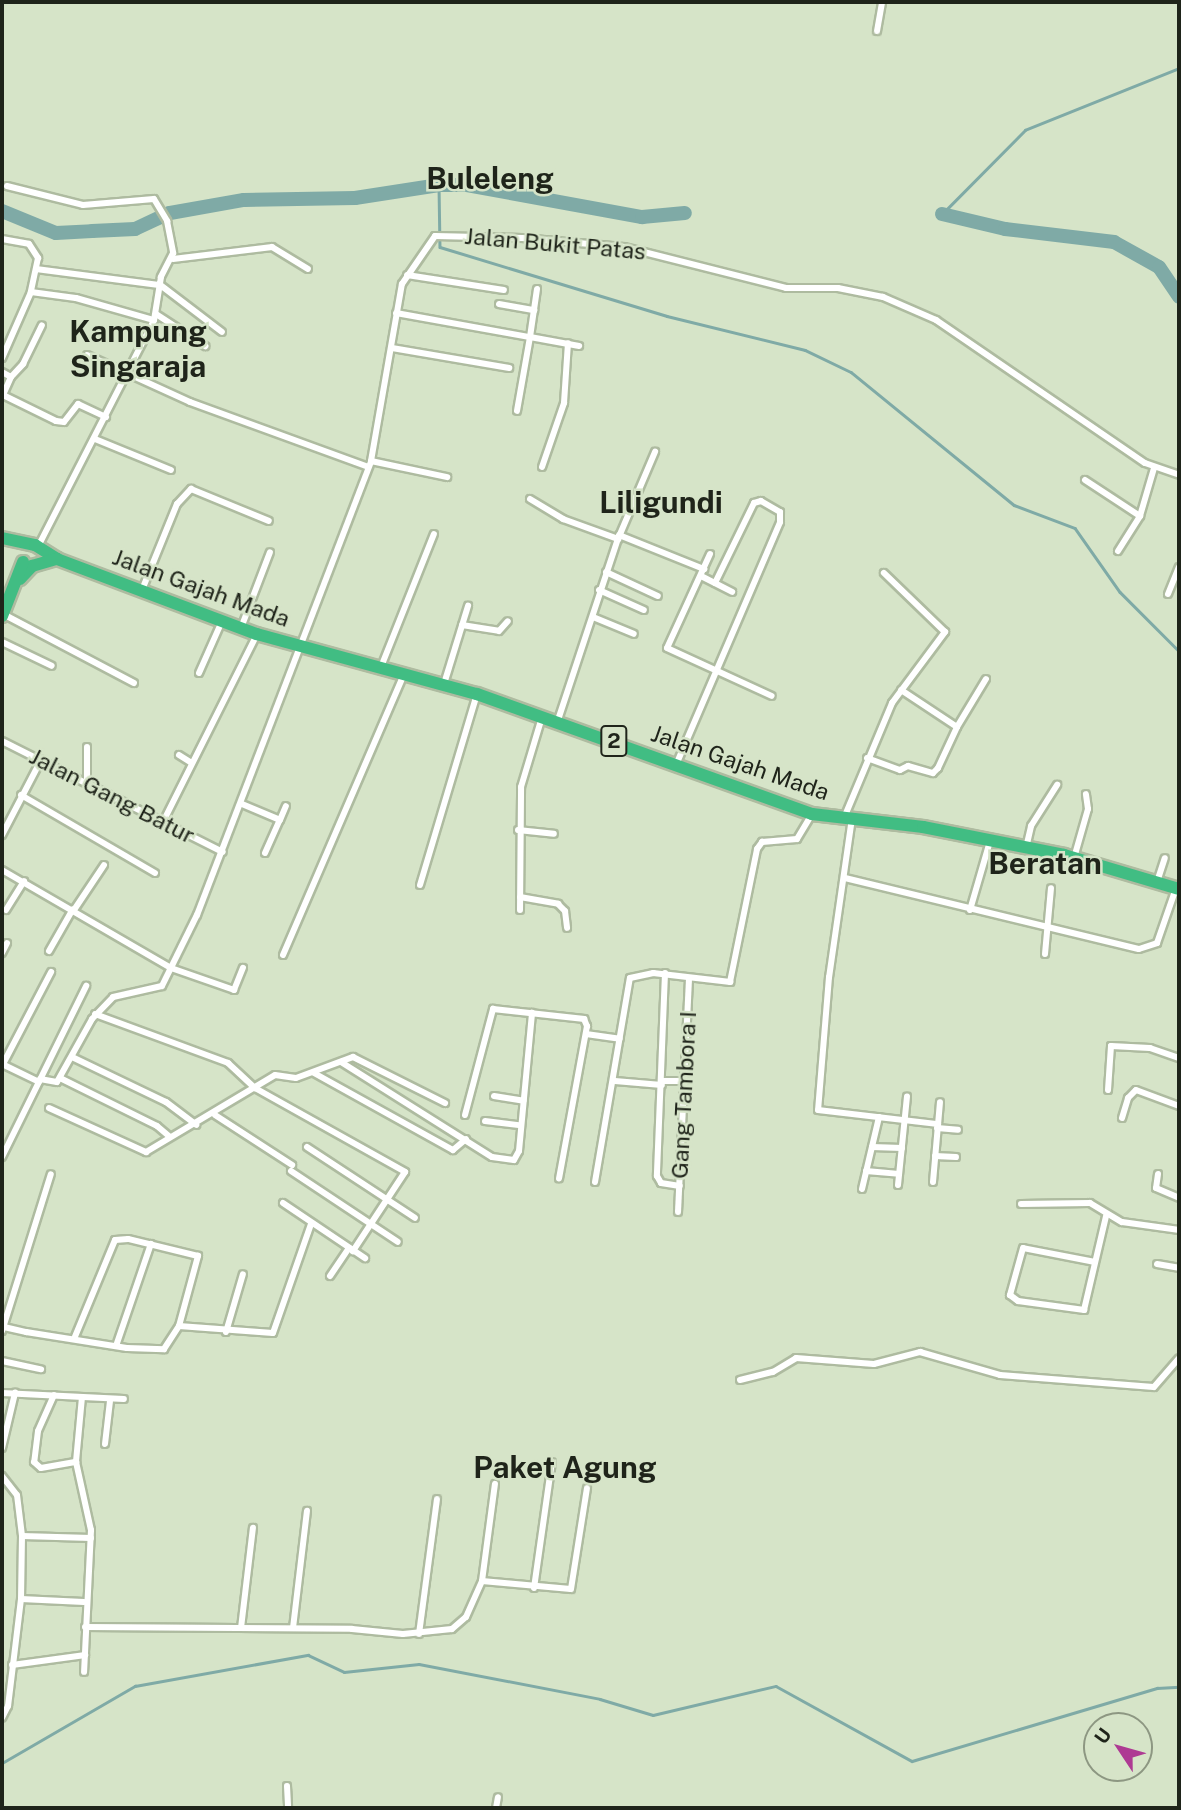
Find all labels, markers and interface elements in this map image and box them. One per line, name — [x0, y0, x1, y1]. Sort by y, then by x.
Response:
district label: Buleleng — [426, 160, 554, 196]
street label: Jalan Bukit Patas — [463, 222, 647, 266]
district label: Kampung Singaraja — [69, 313, 207, 384]
district label: Liligundi — [599, 484, 723, 520]
street label: Jalan Gajah Mada — [109, 543, 293, 633]
street label: Jalan Gajah Mada — [647, 720, 833, 806]
road number: 2 — [600, 724, 628, 758]
street label: Jalan Gang Batur — [25, 742, 199, 850]
district label: Beratan — [988, 845, 1102, 881]
street label: Gang Tambora I — [666, 1011, 702, 1179]
district label: Paket Agung — [473, 1449, 657, 1485]
north arrow — [1083, 1712, 1153, 1782]
text: U — [1090, 1724, 1116, 1748]

